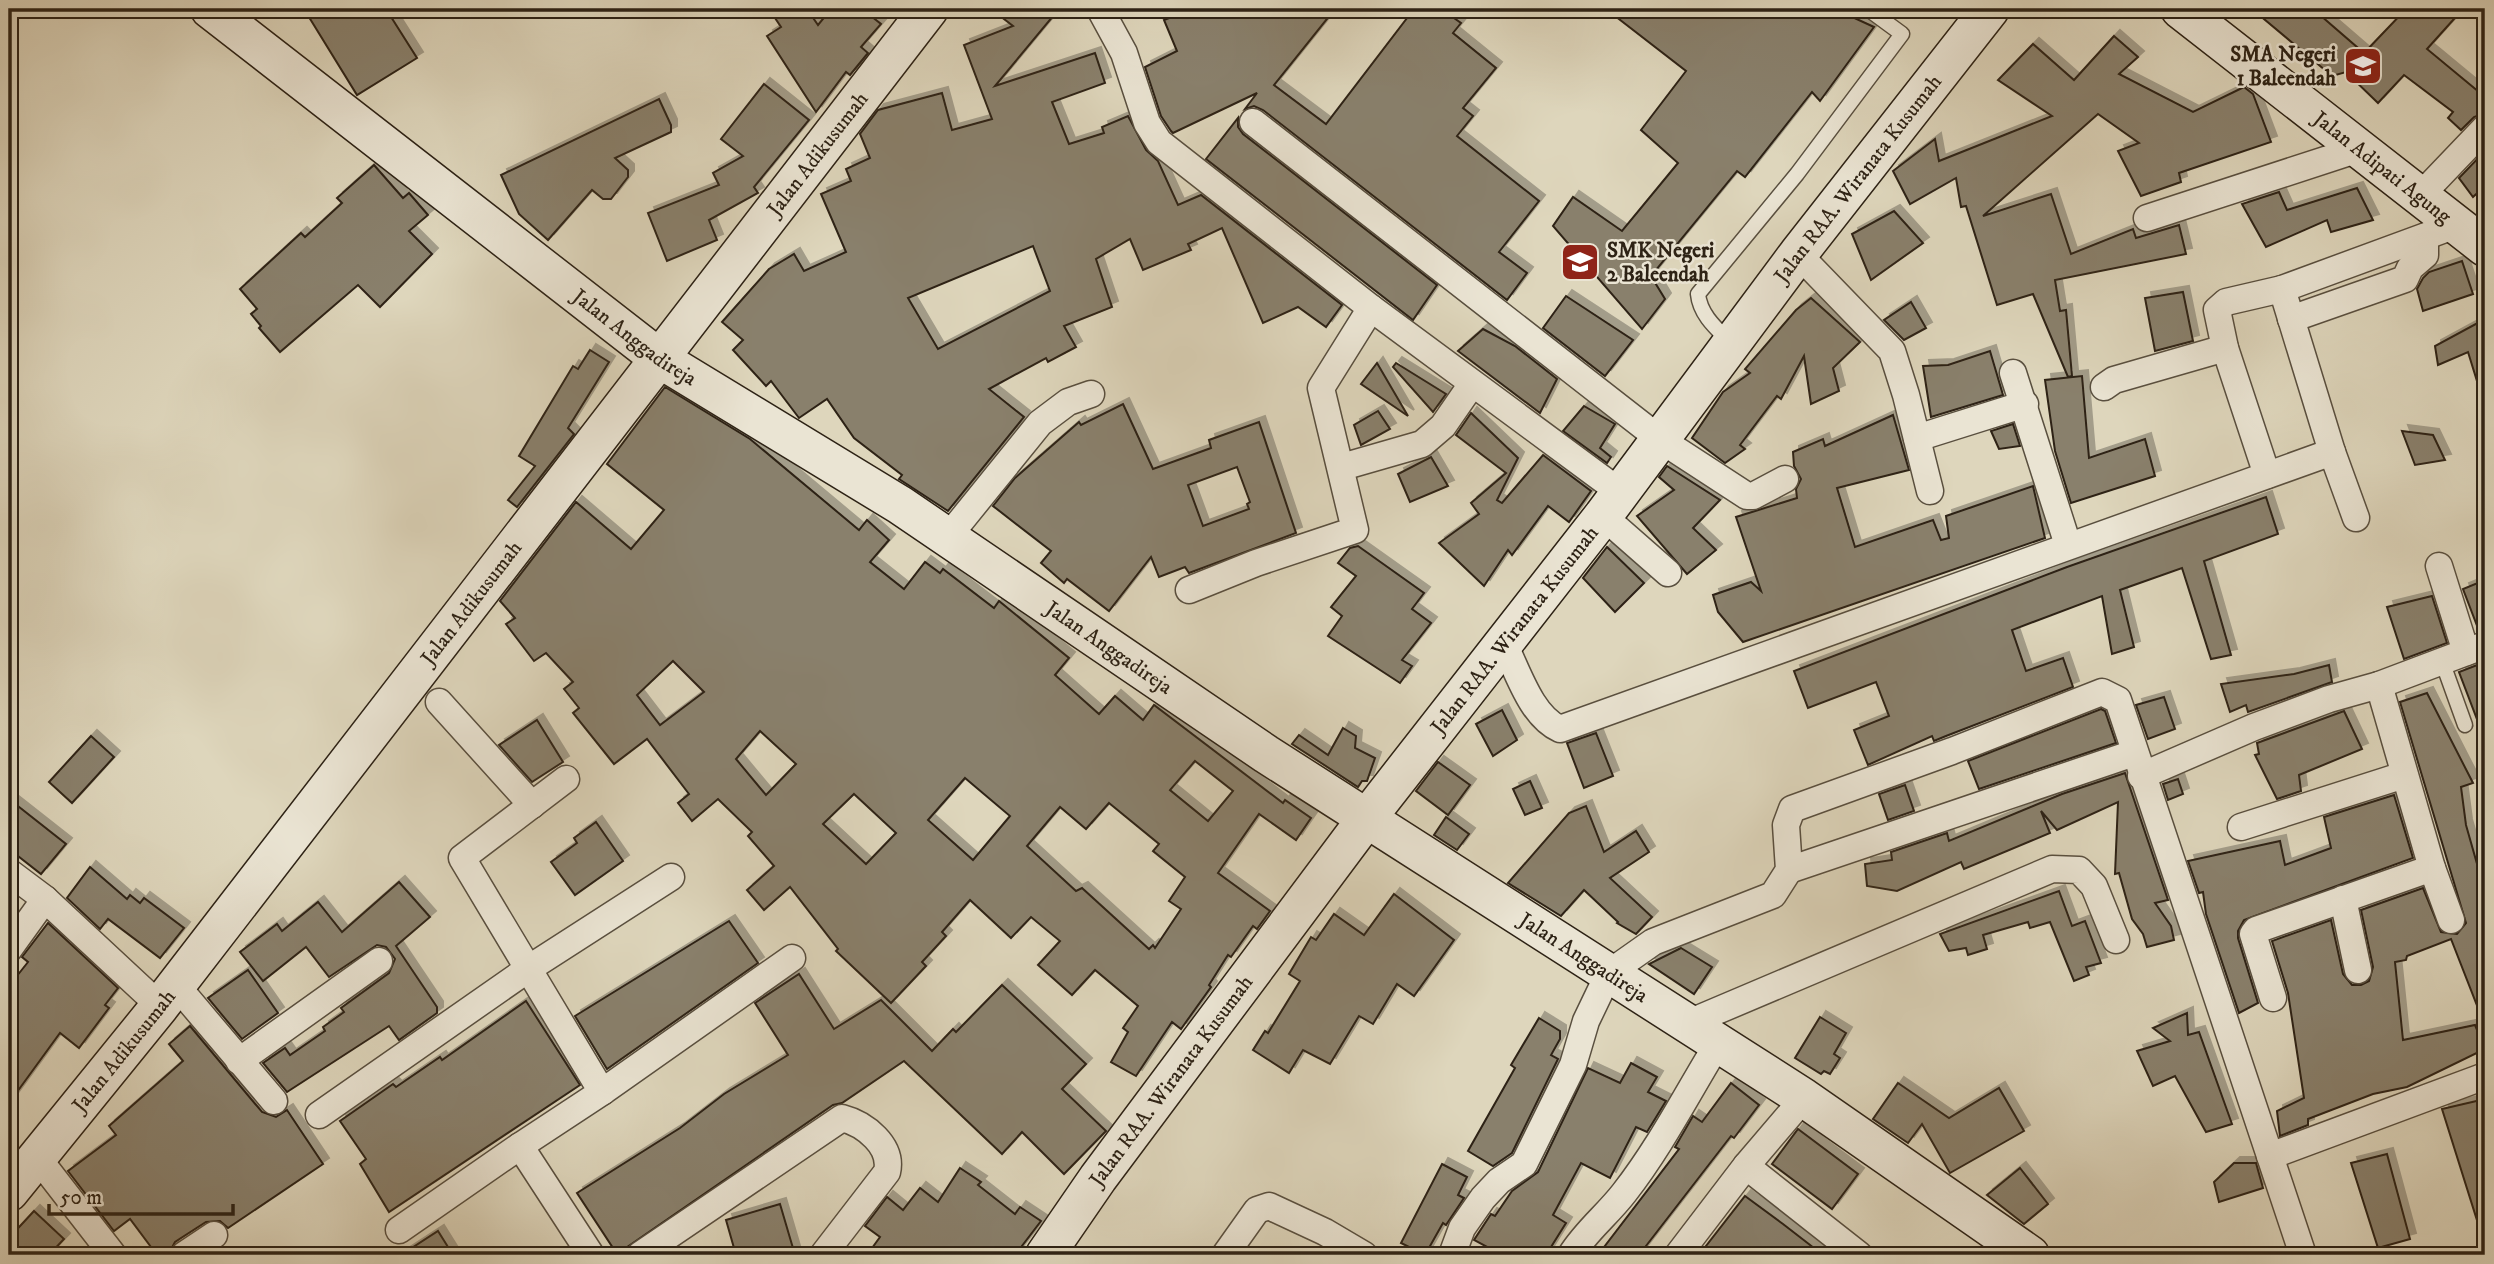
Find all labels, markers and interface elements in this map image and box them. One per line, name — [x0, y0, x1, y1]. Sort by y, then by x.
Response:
place label: SMA Negeri 1 Baleendah — [2230, 42, 2337, 92]
school or university icon: SMA Negeri 1 Baleendah — [2342, 45, 2384, 87]
street label: Jalan RAA. Wiranata Kusumah — [1768, 70, 1948, 290]
street label: Jalan Adikusumah — [761, 87, 874, 223]
street label: Jalan Adipati Agung — [2306, 105, 2457, 230]
place label: SMK Negeri 2 Baleendah — [1607, 238, 1715, 288]
school or university icon: SMK Negeri 2 Baleendah — [1559, 241, 1601, 283]
street label: Jalan Anggadireja — [565, 283, 701, 392]
street label: Jalan RAA. Wiranata Kusumah — [1424, 521, 1604, 741]
street label: Jalan Adikusumah — [415, 536, 528, 672]
street label: Jalan Anggadireja — [1039, 595, 1177, 700]
street label: Jalan Anggadireja — [1512, 906, 1653, 1009]
street label: Jalan RAA. Wiranata Kusumah — [1083, 970, 1259, 1193]
street label: Jalan Adikusumah — [66, 985, 182, 1119]
scale bar — [49, 1173, 233, 1217]
text: 50 m — [60, 1185, 102, 1211]

